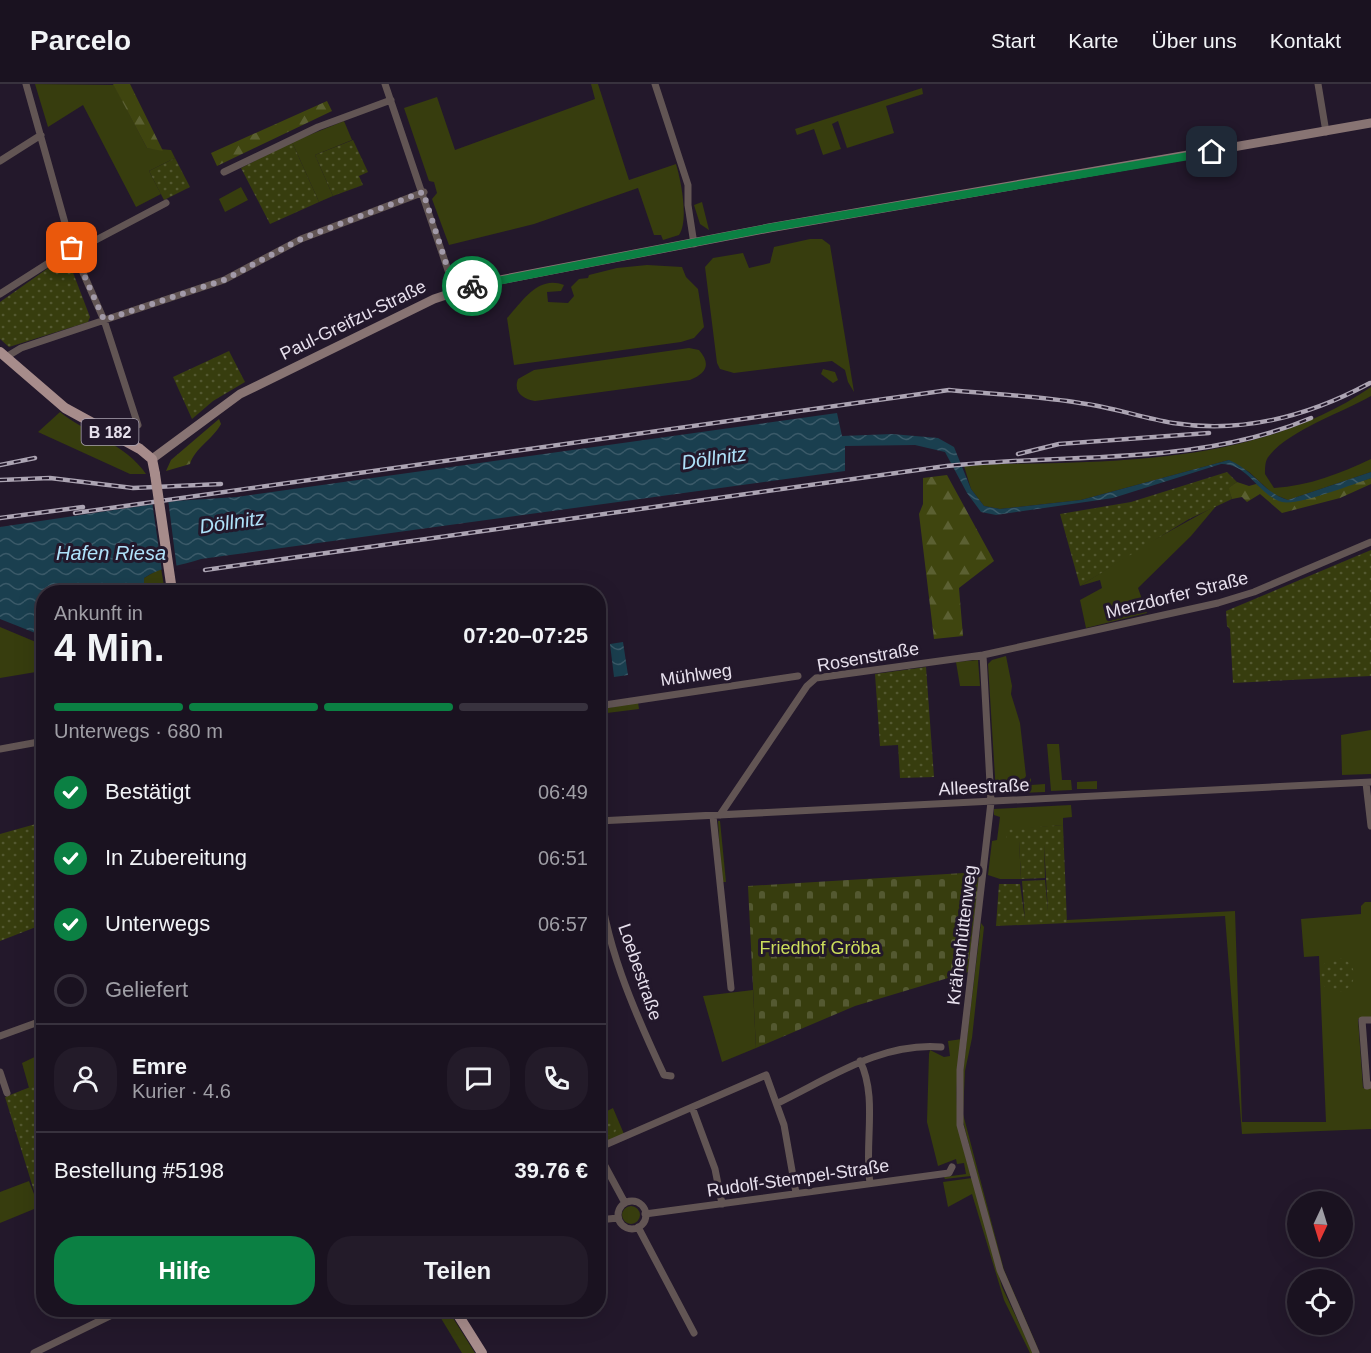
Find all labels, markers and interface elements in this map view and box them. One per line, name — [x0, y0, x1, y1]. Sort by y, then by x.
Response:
text: Parcelo — [30, 25, 131, 56]
text: Start — [991, 29, 1035, 52]
text: Karte — [1068, 29, 1119, 52]
text: Über uns — [1152, 29, 1237, 52]
text: Kontakt — [1270, 29, 1341, 52]
pin — [1186, 126, 1237, 177]
icon: home — [1195, 135, 1228, 168]
pin — [46, 222, 97, 273]
icon: bag — [55, 231, 88, 264]
courier — [442, 256, 502, 316]
icon: bike — [456, 270, 489, 303]
street label: Paul-Greifzu-Straße — [277, 276, 429, 364]
road number: B 182 — [82, 419, 138, 445]
water label: Döllnitz — [680, 443, 748, 473]
water label: Döllnitz — [198, 507, 266, 537]
water label: Hafen Riesa — [56, 542, 166, 564]
street label: Merzdorfer Straße — [1104, 568, 1250, 622]
text: Ankunft in — [54, 602, 143, 624]
text: 07:20–07:25 — [463, 623, 588, 648]
text: 4 Min. — [54, 626, 165, 669]
street label: Rosenstraße — [816, 638, 920, 676]
street label: Mühlweg — [659, 660, 733, 690]
text: Unterwegs · 680 m — [54, 720, 223, 742]
street label: Alleestraße — [938, 775, 1030, 799]
icon: check — [54, 776, 87, 809]
text: Bestätigt — [105, 779, 191, 804]
text: 06:49 — [538, 781, 588, 803]
icon: check — [54, 842, 87, 875]
text: In Zubereitung — [105, 845, 247, 870]
text: 06:51 — [538, 847, 588, 869]
street label: Krähenhüttenweg — [943, 864, 981, 1006]
icon: check — [54, 908, 87, 941]
text: Unterwegs — [105, 911, 210, 936]
text: 06:57 — [538, 913, 588, 935]
street label: Loebestraße — [614, 921, 666, 1023]
park label: Friedhof Gröba — [759, 938, 882, 958]
text: Geliefert — [105, 977, 188, 1002]
button: person — [54, 1047, 117, 1110]
button: chat — [447, 1047, 510, 1110]
button: phone — [525, 1047, 588, 1110]
text: Emre — [132, 1054, 187, 1079]
text: Kurier · 4.6 — [132, 1080, 231, 1102]
street label: Rudolf-Stempel-Straße — [705, 1155, 891, 1201]
text: Bestellung #5198 — [54, 1158, 224, 1183]
text: 39.76 € — [515, 1158, 588, 1183]
north arrow — [1287, 1191, 1353, 1257]
map controls — [1287, 1191, 1353, 1335]
button: Hilfe — [54, 1236, 315, 1305]
button: Teilen — [327, 1236, 588, 1305]
button: locate — [1287, 1269, 1353, 1335]

